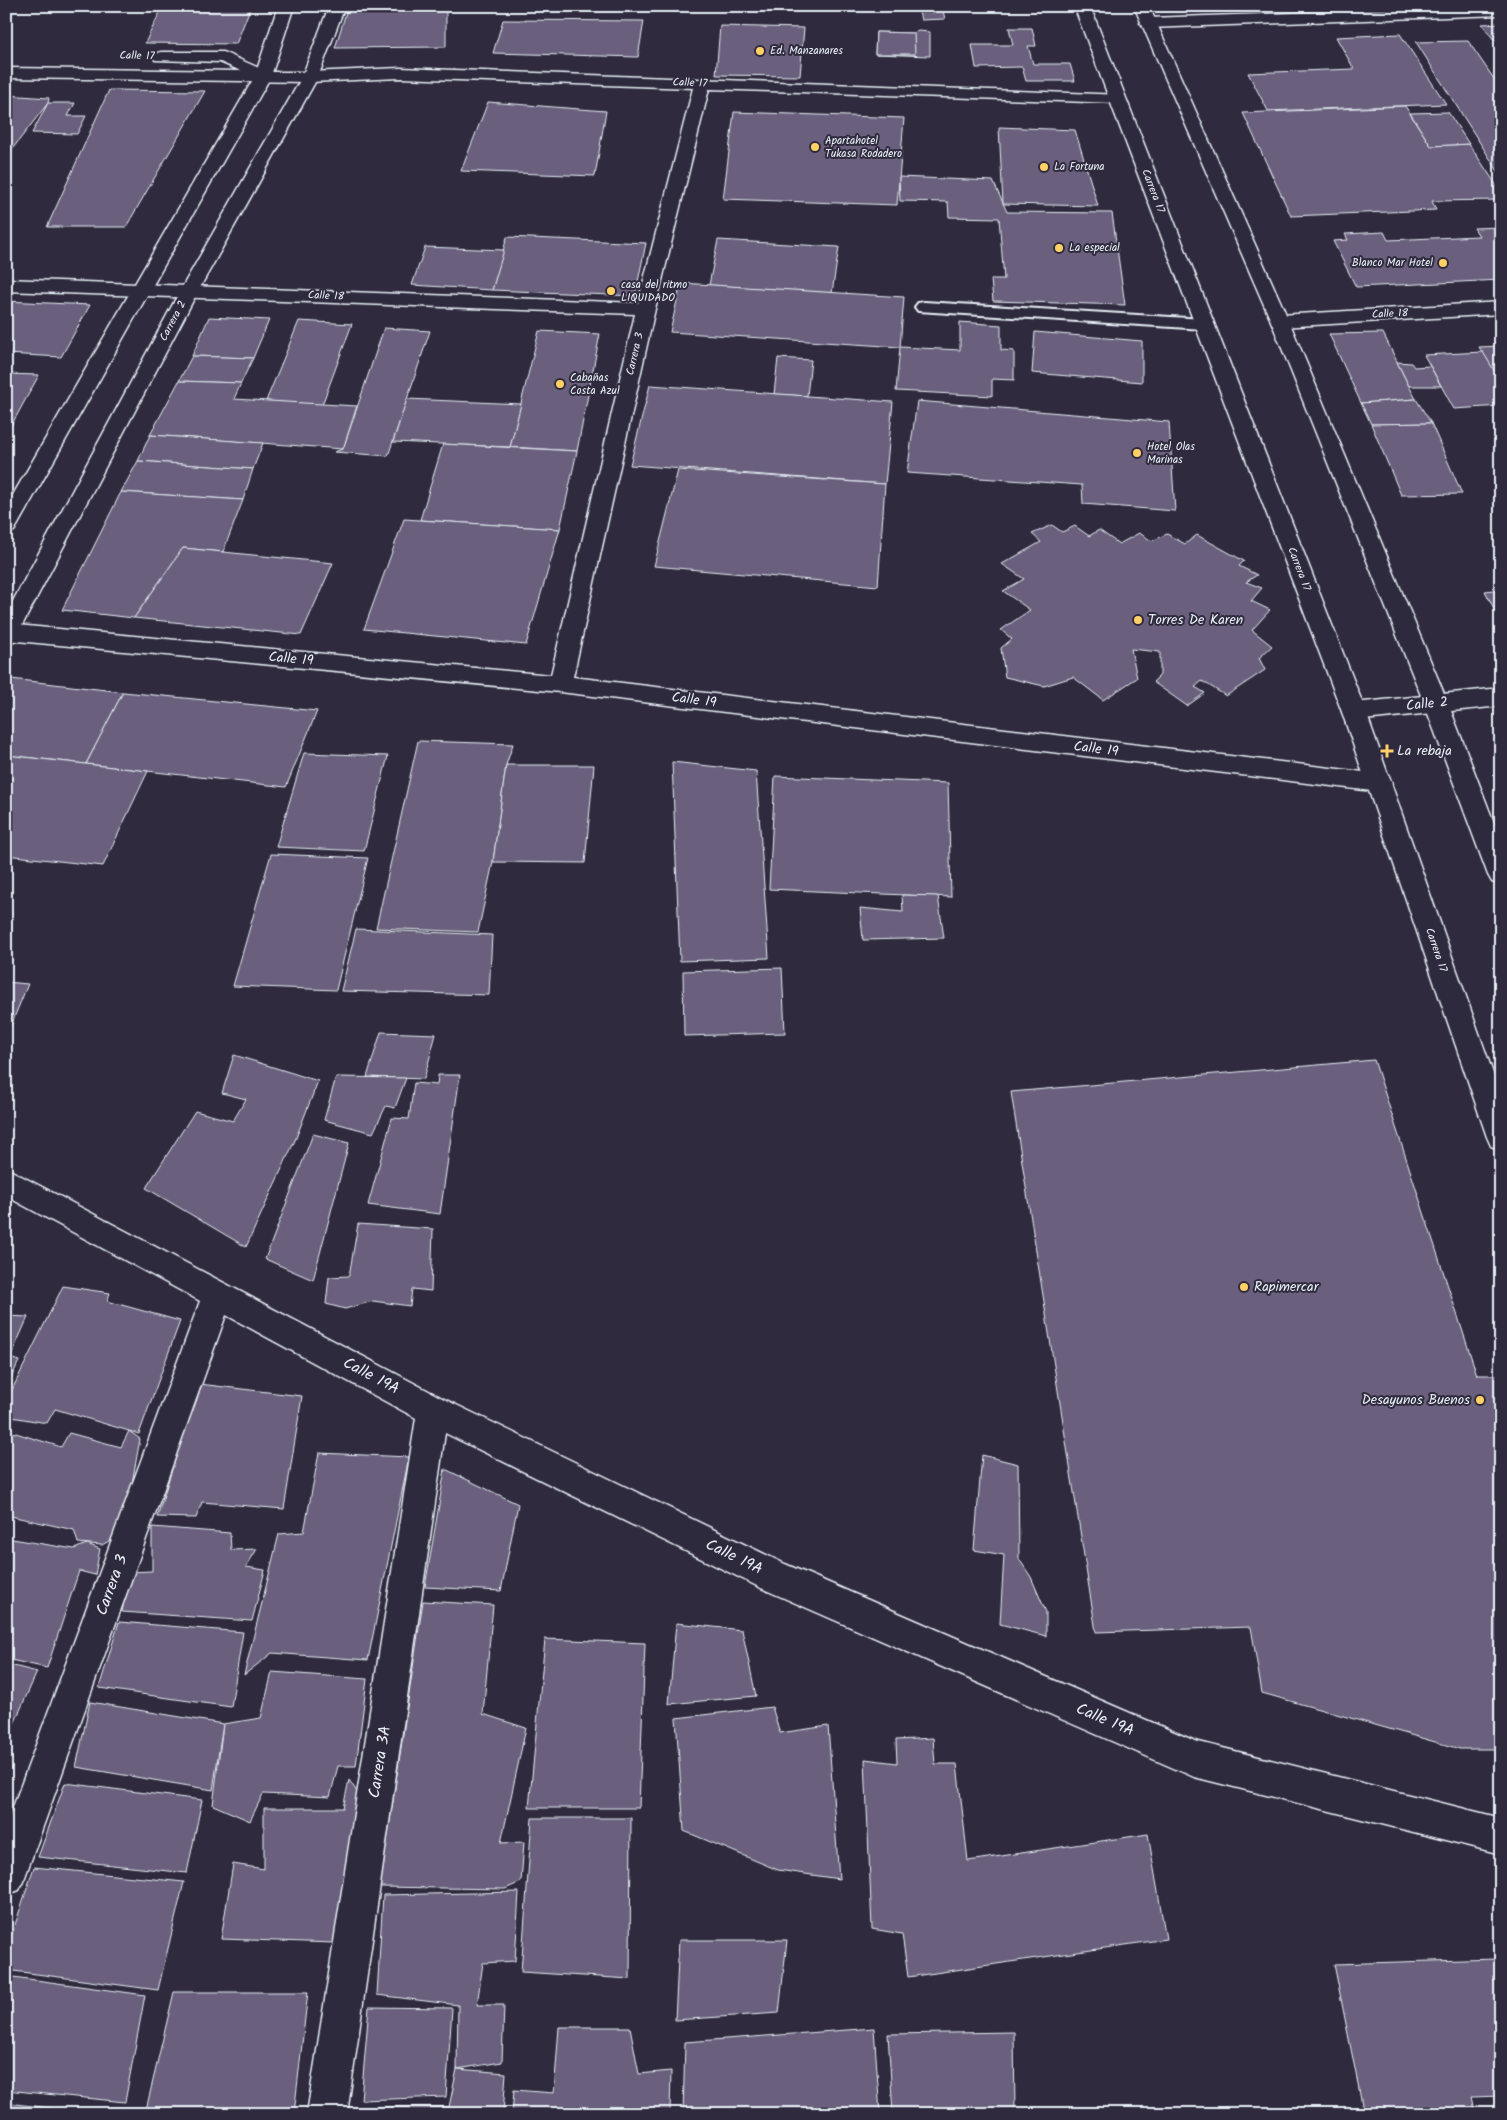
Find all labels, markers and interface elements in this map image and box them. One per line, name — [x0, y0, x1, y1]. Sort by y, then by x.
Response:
place label: Ed. Manzanares — [770, 42, 843, 60]
marker: Ed. Manzanares — [754, 45, 766, 57]
street label: Calle 17 — [119, 47, 156, 65]
street label: Calle 17 — [672, 73, 709, 93]
place label: Apartahotel Tukasa Rodadero — [825, 132, 902, 163]
marker: Apartahotel Tukasa Rodadero — [809, 141, 821, 153]
place label: La Fortuna — [1054, 158, 1105, 176]
marker: La Fortuna — [1038, 161, 1050, 173]
street label: Carrera 17 — [1136, 166, 1170, 216]
place label: La especial — [1069, 239, 1120, 257]
marker: La especial — [1053, 242, 1065, 254]
place label: Blanco Mar Hotel — [1352, 254, 1433, 272]
marker: Blanco Mar Hotel — [1437, 257, 1449, 269]
place label: casa del ritmo LIQUIDADO — [621, 276, 687, 307]
marker: casa del ritmo LIQUIDADO — [605, 285, 617, 297]
street label: Calle 18 — [307, 286, 345, 306]
street label: Carrera 2 — [155, 298, 191, 344]
street label: Calle 18 — [1371, 304, 1409, 324]
street label: Carrera 3 — [621, 331, 649, 377]
place label: Cabañas Costa Azul — [570, 369, 620, 400]
marker: Cabañas Costa Azul — [554, 378, 566, 390]
place label: Hotel Olas Marinas — [1147, 438, 1195, 469]
marker: Hotel Olas Marinas — [1131, 447, 1143, 459]
street label: Carrera 17 — [1282, 544, 1316, 594]
place label: Torres De Karen — [1148, 609, 1243, 631]
marker: Torres De Karen — [1132, 614, 1144, 626]
street label: Calle 19 — [268, 646, 315, 672]
street label: Calle 19 — [670, 686, 718, 714]
street label: Calle 2 — [1405, 691, 1449, 717]
street label: Calle 19 — [1072, 735, 1120, 763]
place label: La rebaja — [1397, 740, 1452, 762]
marker: La rebaja — [1381, 745, 1393, 757]
street label: Carrera 17 — [1420, 925, 1452, 975]
place label: Rapimercar — [1254, 1276, 1320, 1298]
marker: Rapimercar — [1238, 1281, 1250, 1293]
street label: Calle 19A — [338, 1351, 404, 1402]
place label: Desayunos Buenos — [1362, 1389, 1470, 1411]
marker: Desayunos Buenos — [1474, 1394, 1486, 1406]
street label: Calle 19A — [701, 1532, 767, 1582]
street label: Carrera 3 — [89, 1551, 135, 1619]
street label: Calle 19A — [1072, 1697, 1138, 1744]
street label: Carrera 3A — [362, 1724, 398, 1800]

